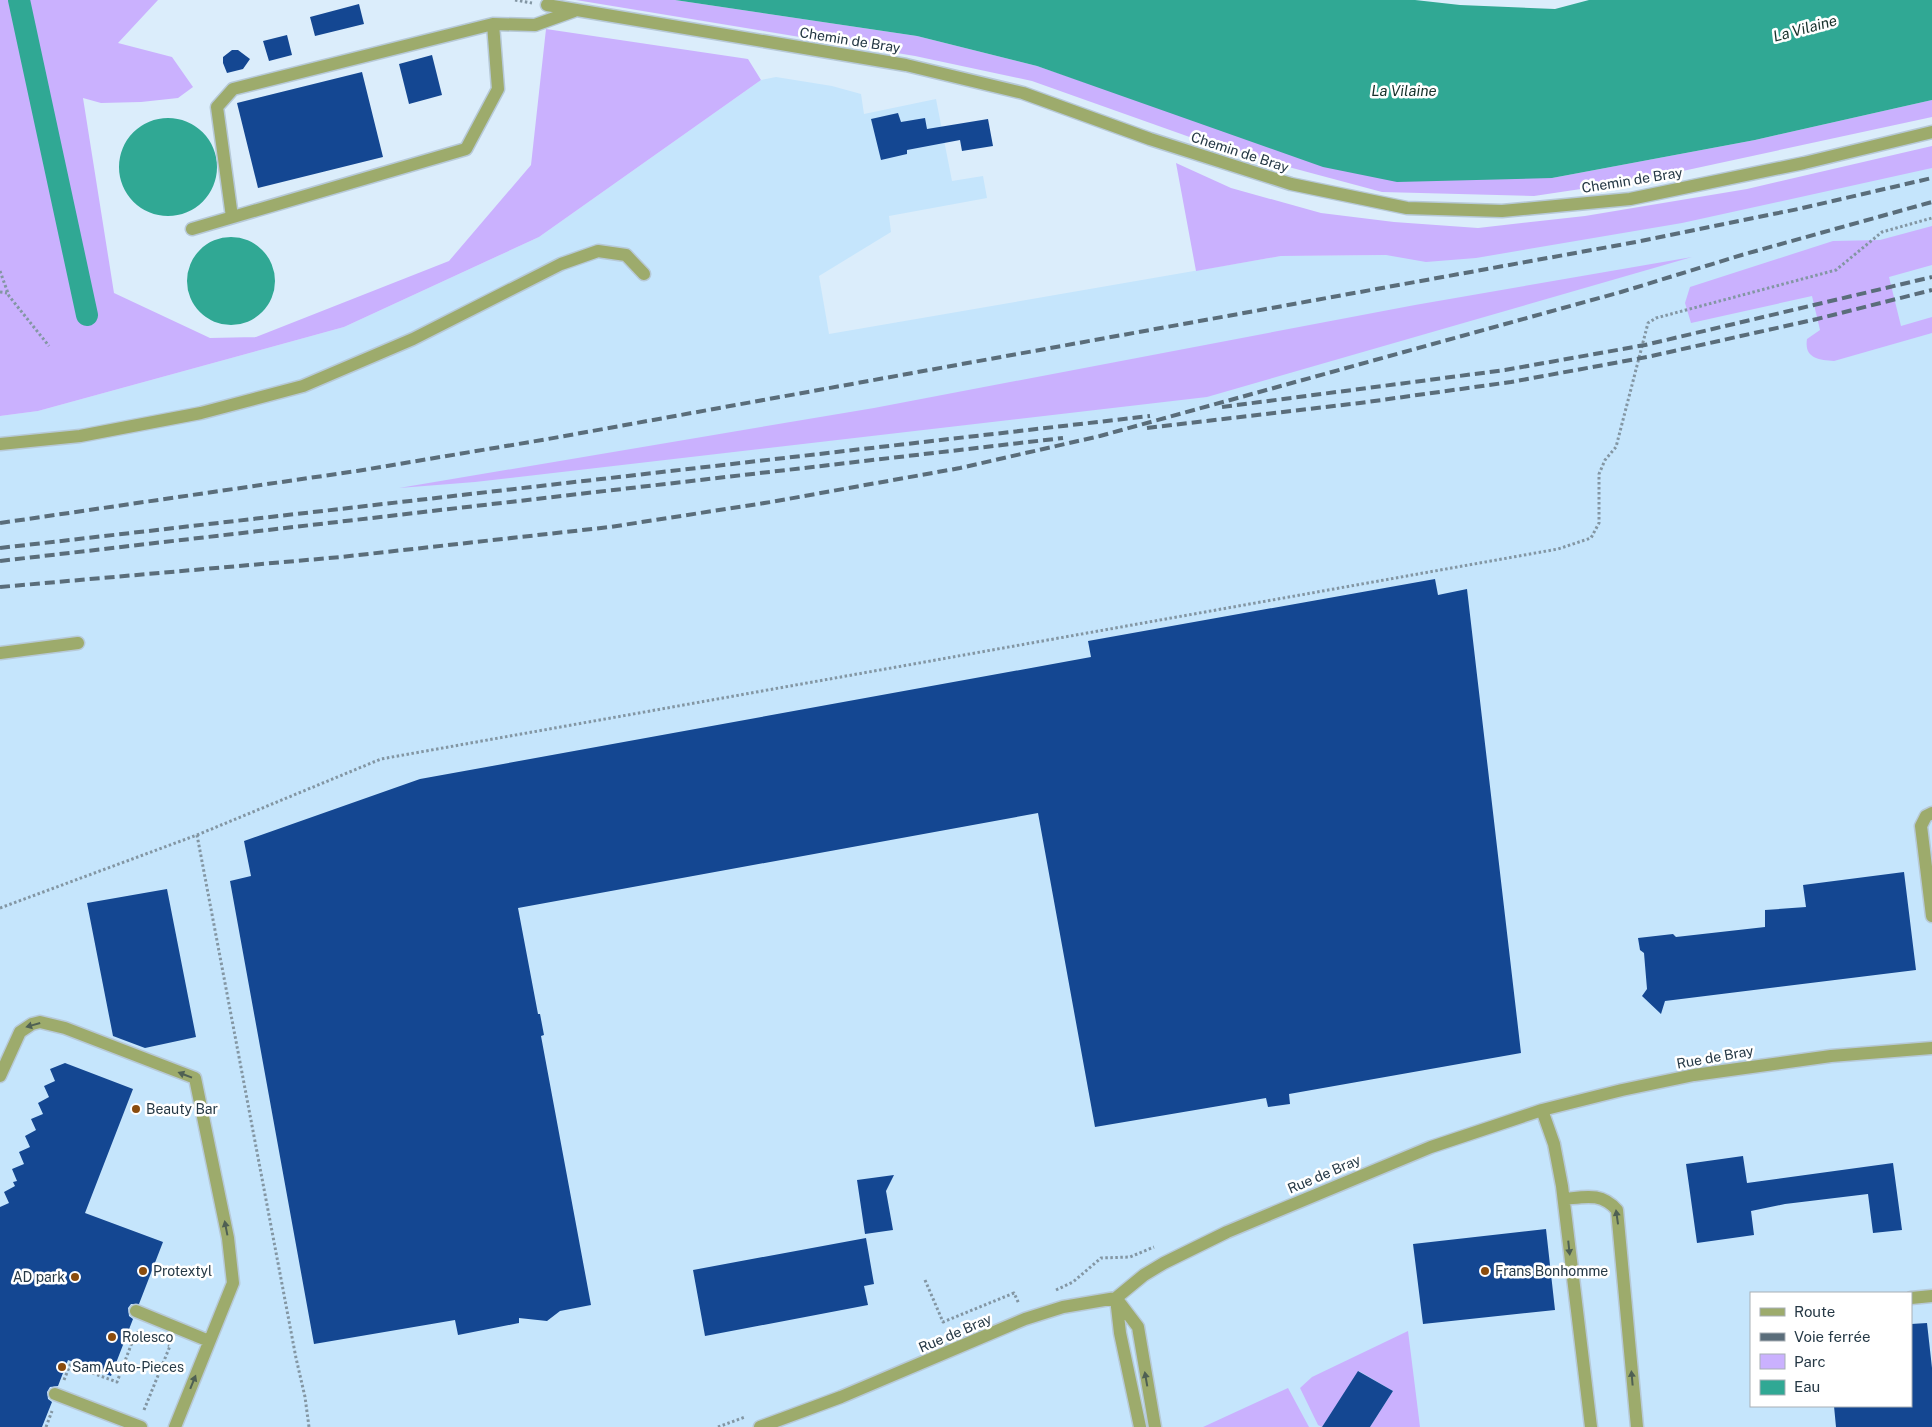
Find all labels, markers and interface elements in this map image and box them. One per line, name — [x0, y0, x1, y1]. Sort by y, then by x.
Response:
water label: La Vilaine — [1771, 11, 1839, 45]
street label: Chemin de Bray — [798, 24, 902, 56]
water label: La Vilaine — [1371, 82, 1437, 99]
street label: Chemin de Bray — [1189, 129, 1291, 175]
street label: Chemin de Bray — [1580, 164, 1684, 196]
one-way arrow — [25, 1021, 41, 1029]
street label: Rue de Bray — [1675, 1042, 1755, 1072]
one-way arrow — [178, 1071, 193, 1078]
place label: Beauty Bar — [146, 1101, 218, 1117]
marker: Beauty Bar — [130, 1103, 142, 1115]
street label: Rue de Bray — [1285, 1151, 1363, 1197]
one-way arrow — [1612, 1208, 1620, 1224]
one-way arrow — [221, 1219, 229, 1235]
one-way arrow — [1565, 1240, 1573, 1256]
place label: Protextyl — [153, 1263, 212, 1279]
place label: Frans Bonhomme — [1495, 1263, 1608, 1279]
marker: Protextyl — [137, 1265, 149, 1277]
marker: Frans Bonhomme — [1479, 1265, 1491, 1277]
place label: AD park — [13, 1269, 65, 1285]
marker: AD park — [69, 1271, 81, 1283]
legend — [1750, 1292, 1912, 1407]
text: Route — [1794, 1303, 1835, 1320]
street label: Rue de Bray — [916, 1310, 994, 1356]
text: Voie ferrée — [1794, 1328, 1871, 1345]
place label: Rolesco — [122, 1329, 174, 1345]
marker: Rolesco — [106, 1331, 118, 1343]
text: Parc — [1794, 1353, 1826, 1370]
place label: Sam Auto-Pieces — [72, 1359, 184, 1375]
marker: Sam Auto-Pieces — [56, 1361, 68, 1373]
one-way arrow — [1628, 1370, 1636, 1386]
one-way arrow — [1142, 1371, 1150, 1387]
one-way arrow — [189, 1374, 197, 1389]
text: Eau — [1794, 1378, 1820, 1395]

